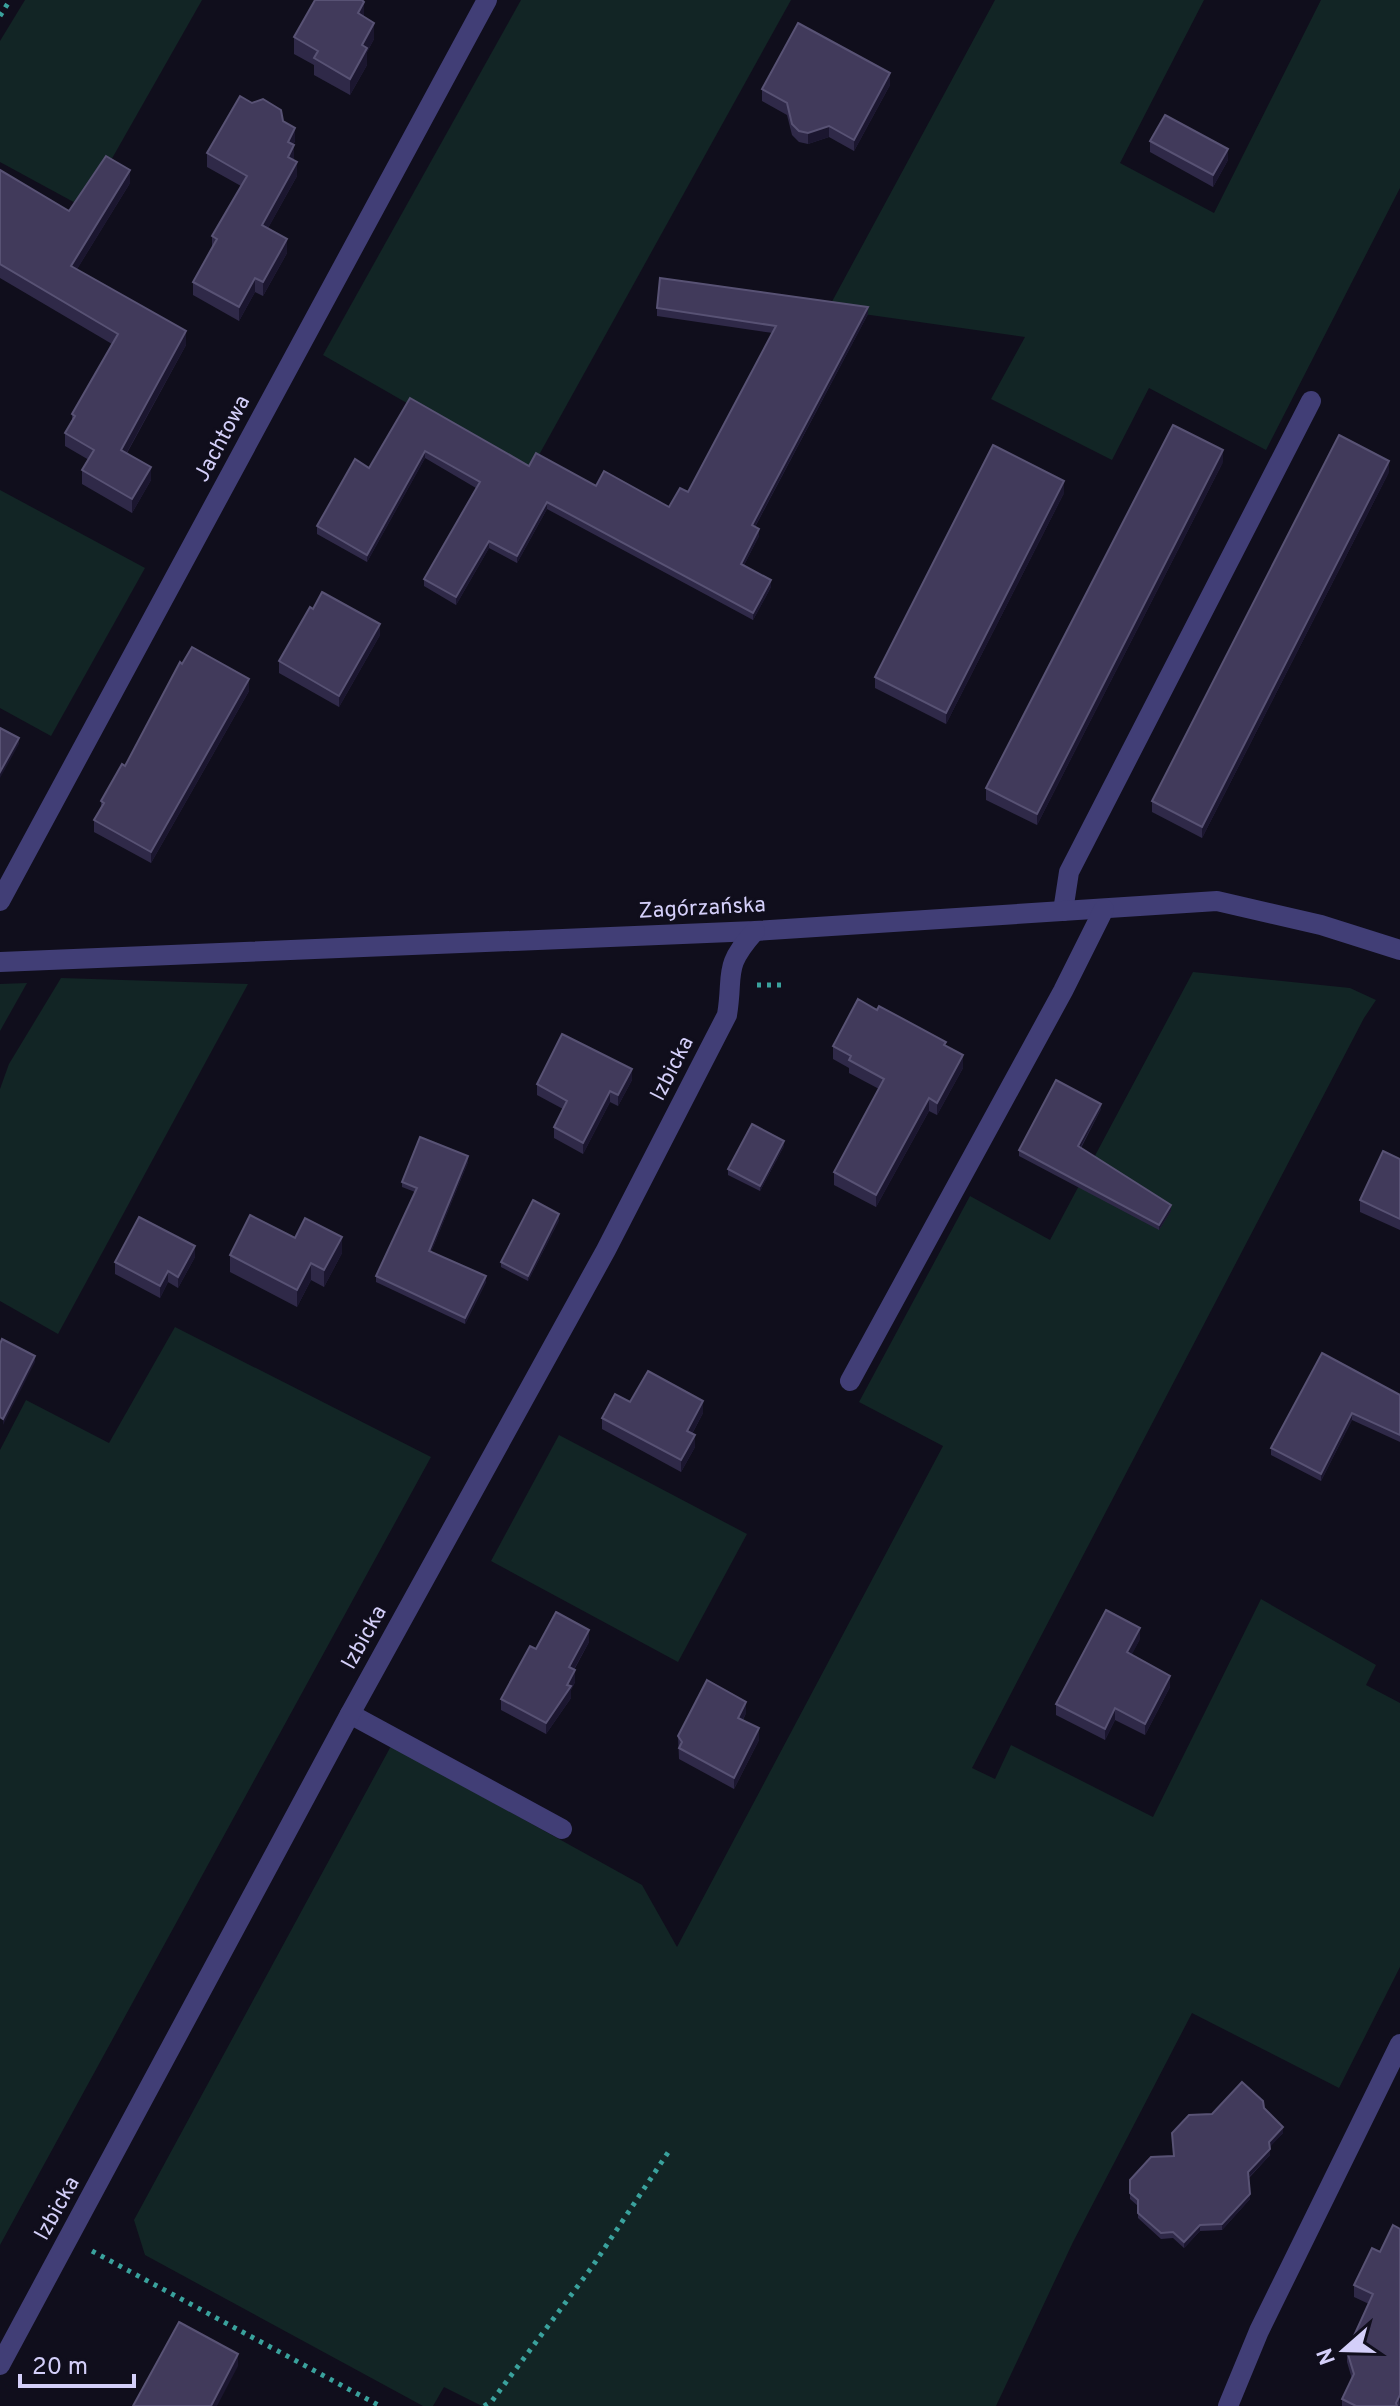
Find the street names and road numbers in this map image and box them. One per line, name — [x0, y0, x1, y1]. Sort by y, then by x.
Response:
street label: Jachtowa — [189, 391, 257, 487]
street label: Zagórzańska — [638, 892, 766, 926]
street label: Izbicka — [645, 1032, 701, 1106]
street label: Izbicka — [336, 1601, 394, 1675]
street label: Izbicka — [29, 2172, 87, 2246]

